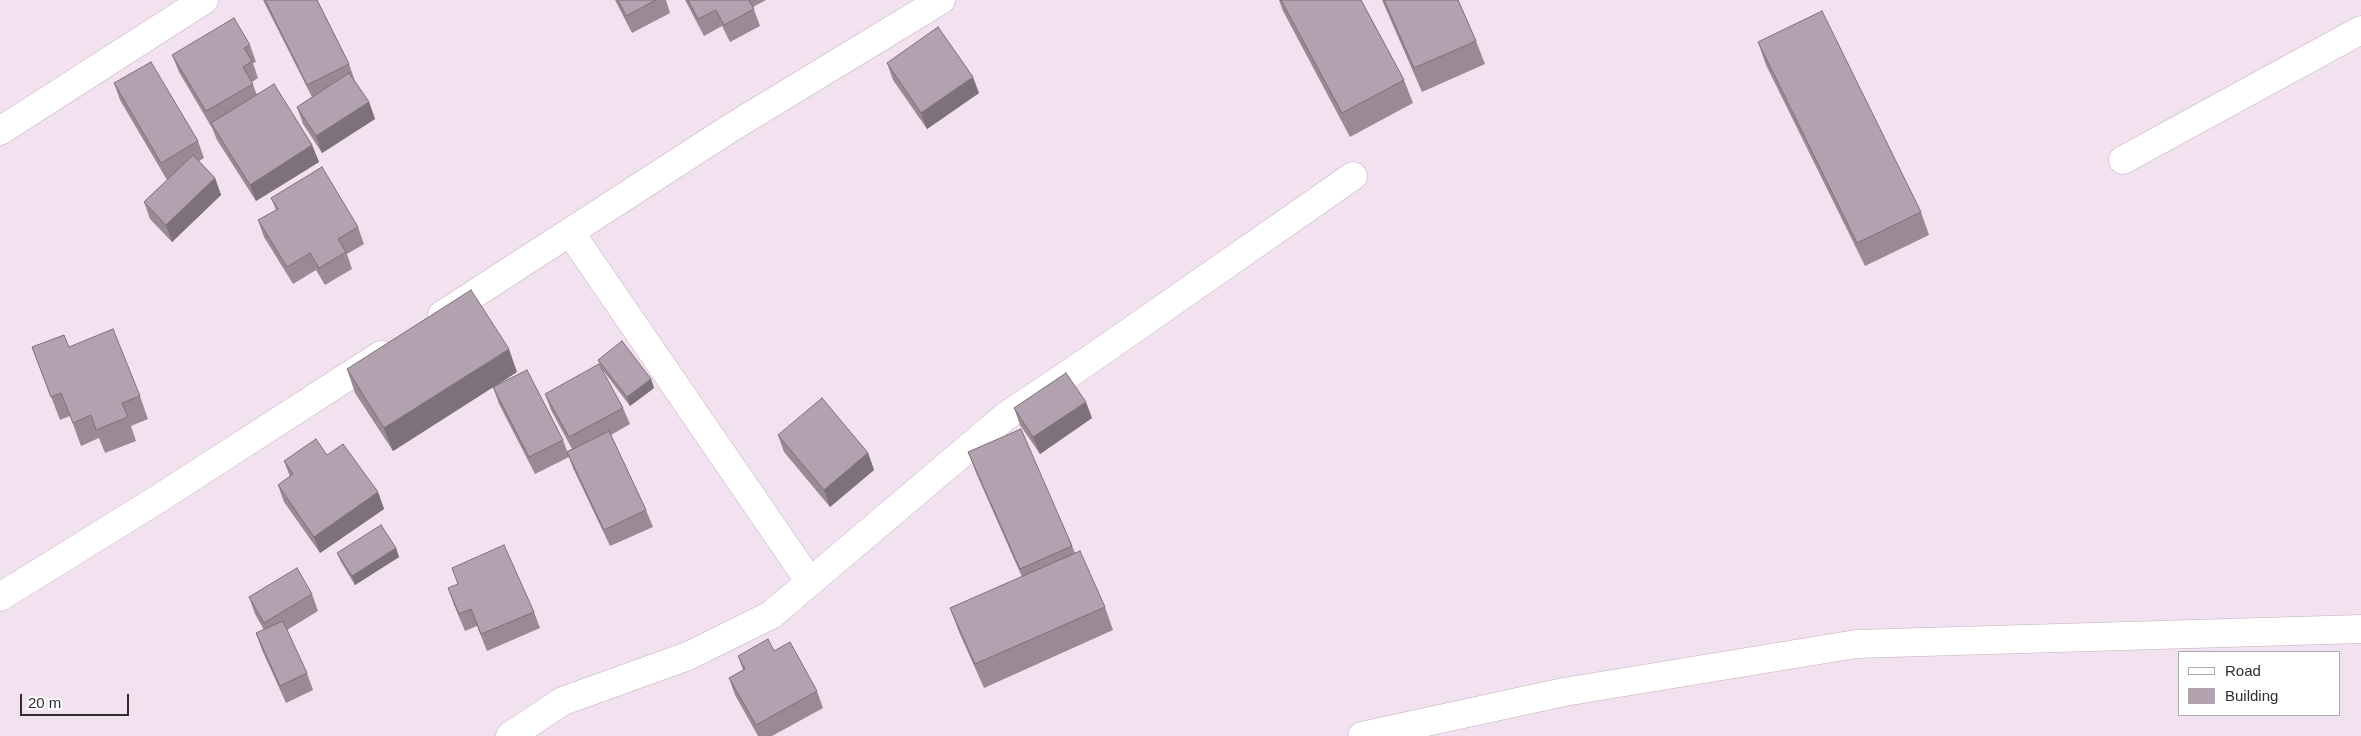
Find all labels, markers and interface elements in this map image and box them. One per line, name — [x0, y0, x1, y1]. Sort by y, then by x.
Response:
legend — [2178, 651, 2341, 716]
text: Road — [2225, 662, 2261, 679]
scale bar — [22, 684, 131, 716]
text: Building — [2225, 687, 2278, 704]
text: 20 m — [28, 694, 61, 711]

